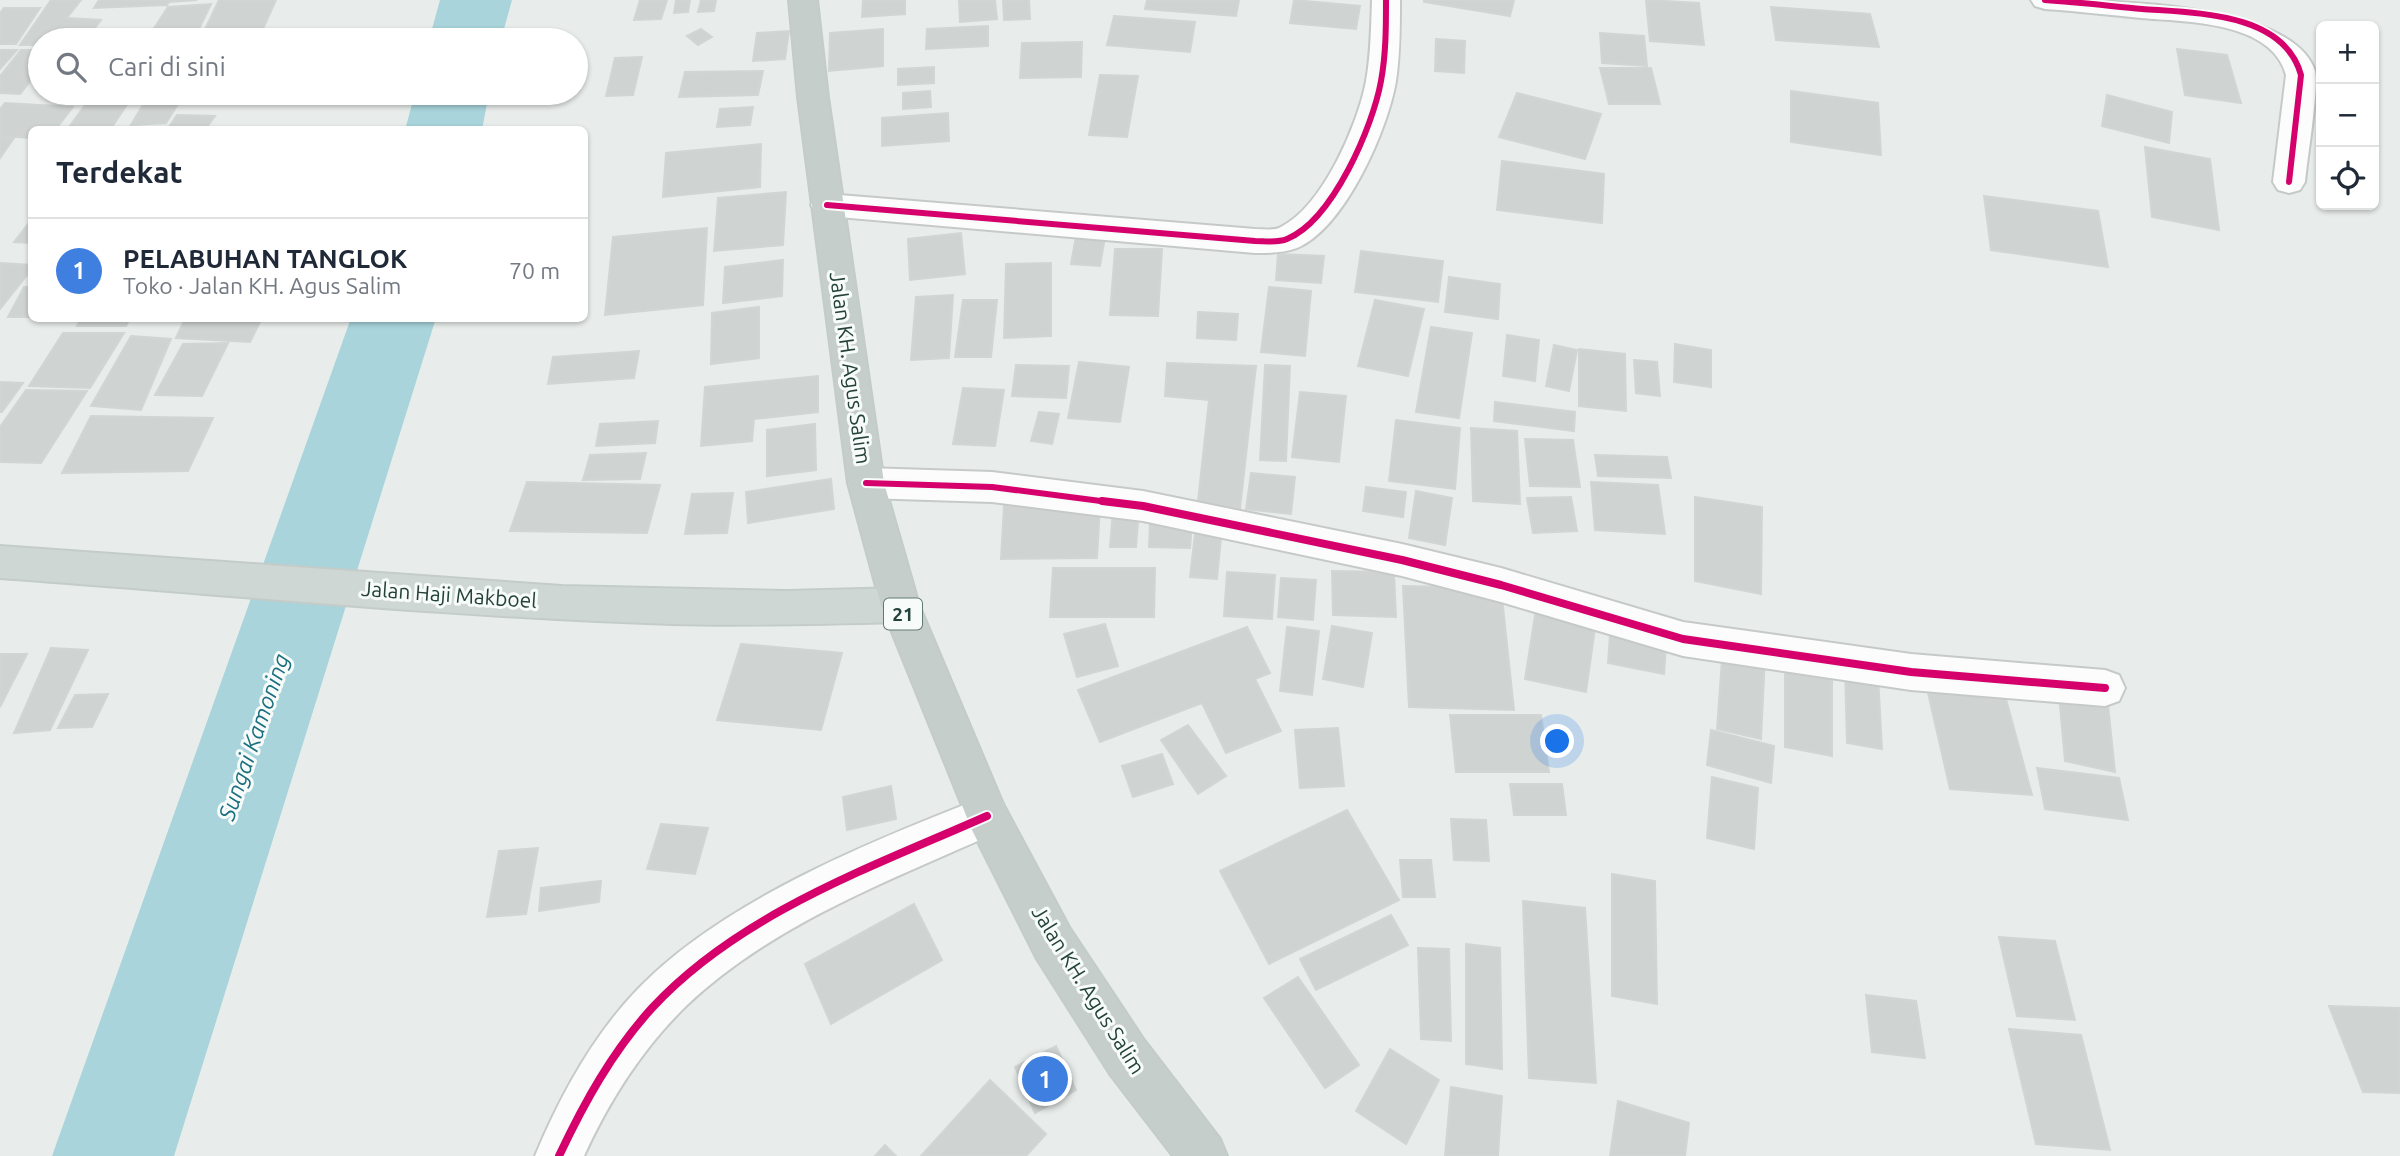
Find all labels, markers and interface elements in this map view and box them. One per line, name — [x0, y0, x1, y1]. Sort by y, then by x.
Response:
map controls — [2316, 21, 2379, 210]
button: + — [2316, 21, 2379, 84]
search box — [28, 28, 588, 105]
icon: search — [52, 48, 90, 86]
text: Cari di sini — [108, 52, 226, 81]
button: − — [2316, 84, 2379, 147]
button: locate — [2316, 147, 2379, 210]
text: Terdekat — [56, 155, 182, 189]
text: PELABUHAN TANGLOK — [123, 244, 407, 273]
text: 1 — [73, 258, 85, 283]
text: 70 m — [509, 258, 560, 283]
street label: Jalan KH. Agus Salim — [826, 270, 876, 466]
text: Toko · Jalan KH. Agus Salim — [123, 273, 401, 298]
street label: Jalan Haji Makboel — [360, 576, 538, 612]
road number: 21 — [884, 598, 922, 629]
water label: Sungai Kamoning — [213, 650, 294, 824]
your location — [1540, 724, 1574, 758]
street label: Jalan KH. Agus Salim — [1027, 901, 1150, 1078]
pin: 1 — [1022, 1053, 1068, 1105]

